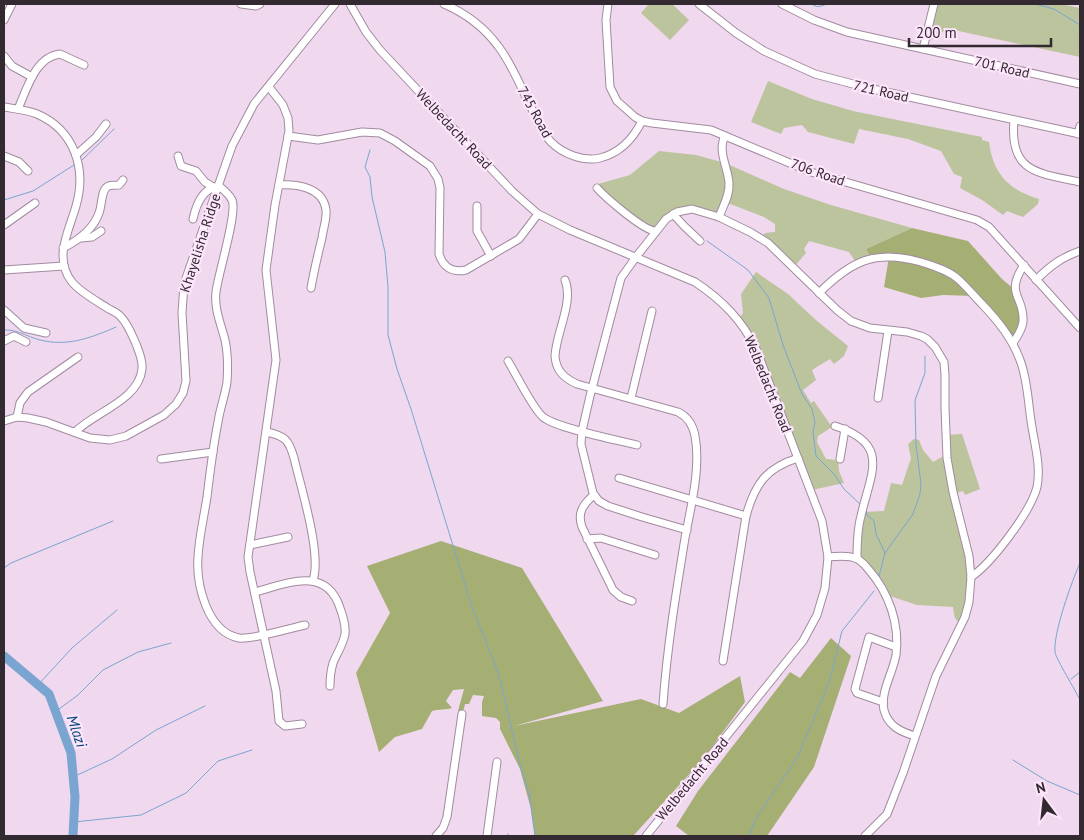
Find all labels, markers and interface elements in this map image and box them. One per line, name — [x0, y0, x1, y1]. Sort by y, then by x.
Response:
scale bar — [909, 15, 1052, 47]
text: 200 m — [916, 23, 957, 42]
street label: 701 Road — [973, 52, 1031, 82]
street label: 721 Road — [852, 76, 910, 106]
street label: 745 Road — [513, 83, 557, 141]
street label: Welbedacht Road — [412, 85, 496, 173]
street label: 706 Road — [788, 154, 848, 190]
street label: Khayelisha Ridge — [176, 191, 224, 295]
street label: Welbedacht Road — [740, 333, 796, 435]
water label: Mlazi — [63, 712, 92, 751]
street label: Welbedacht Road — [652, 734, 732, 824]
north arrow — [1019, 775, 1069, 825]
text: N — [1034, 778, 1047, 797]

